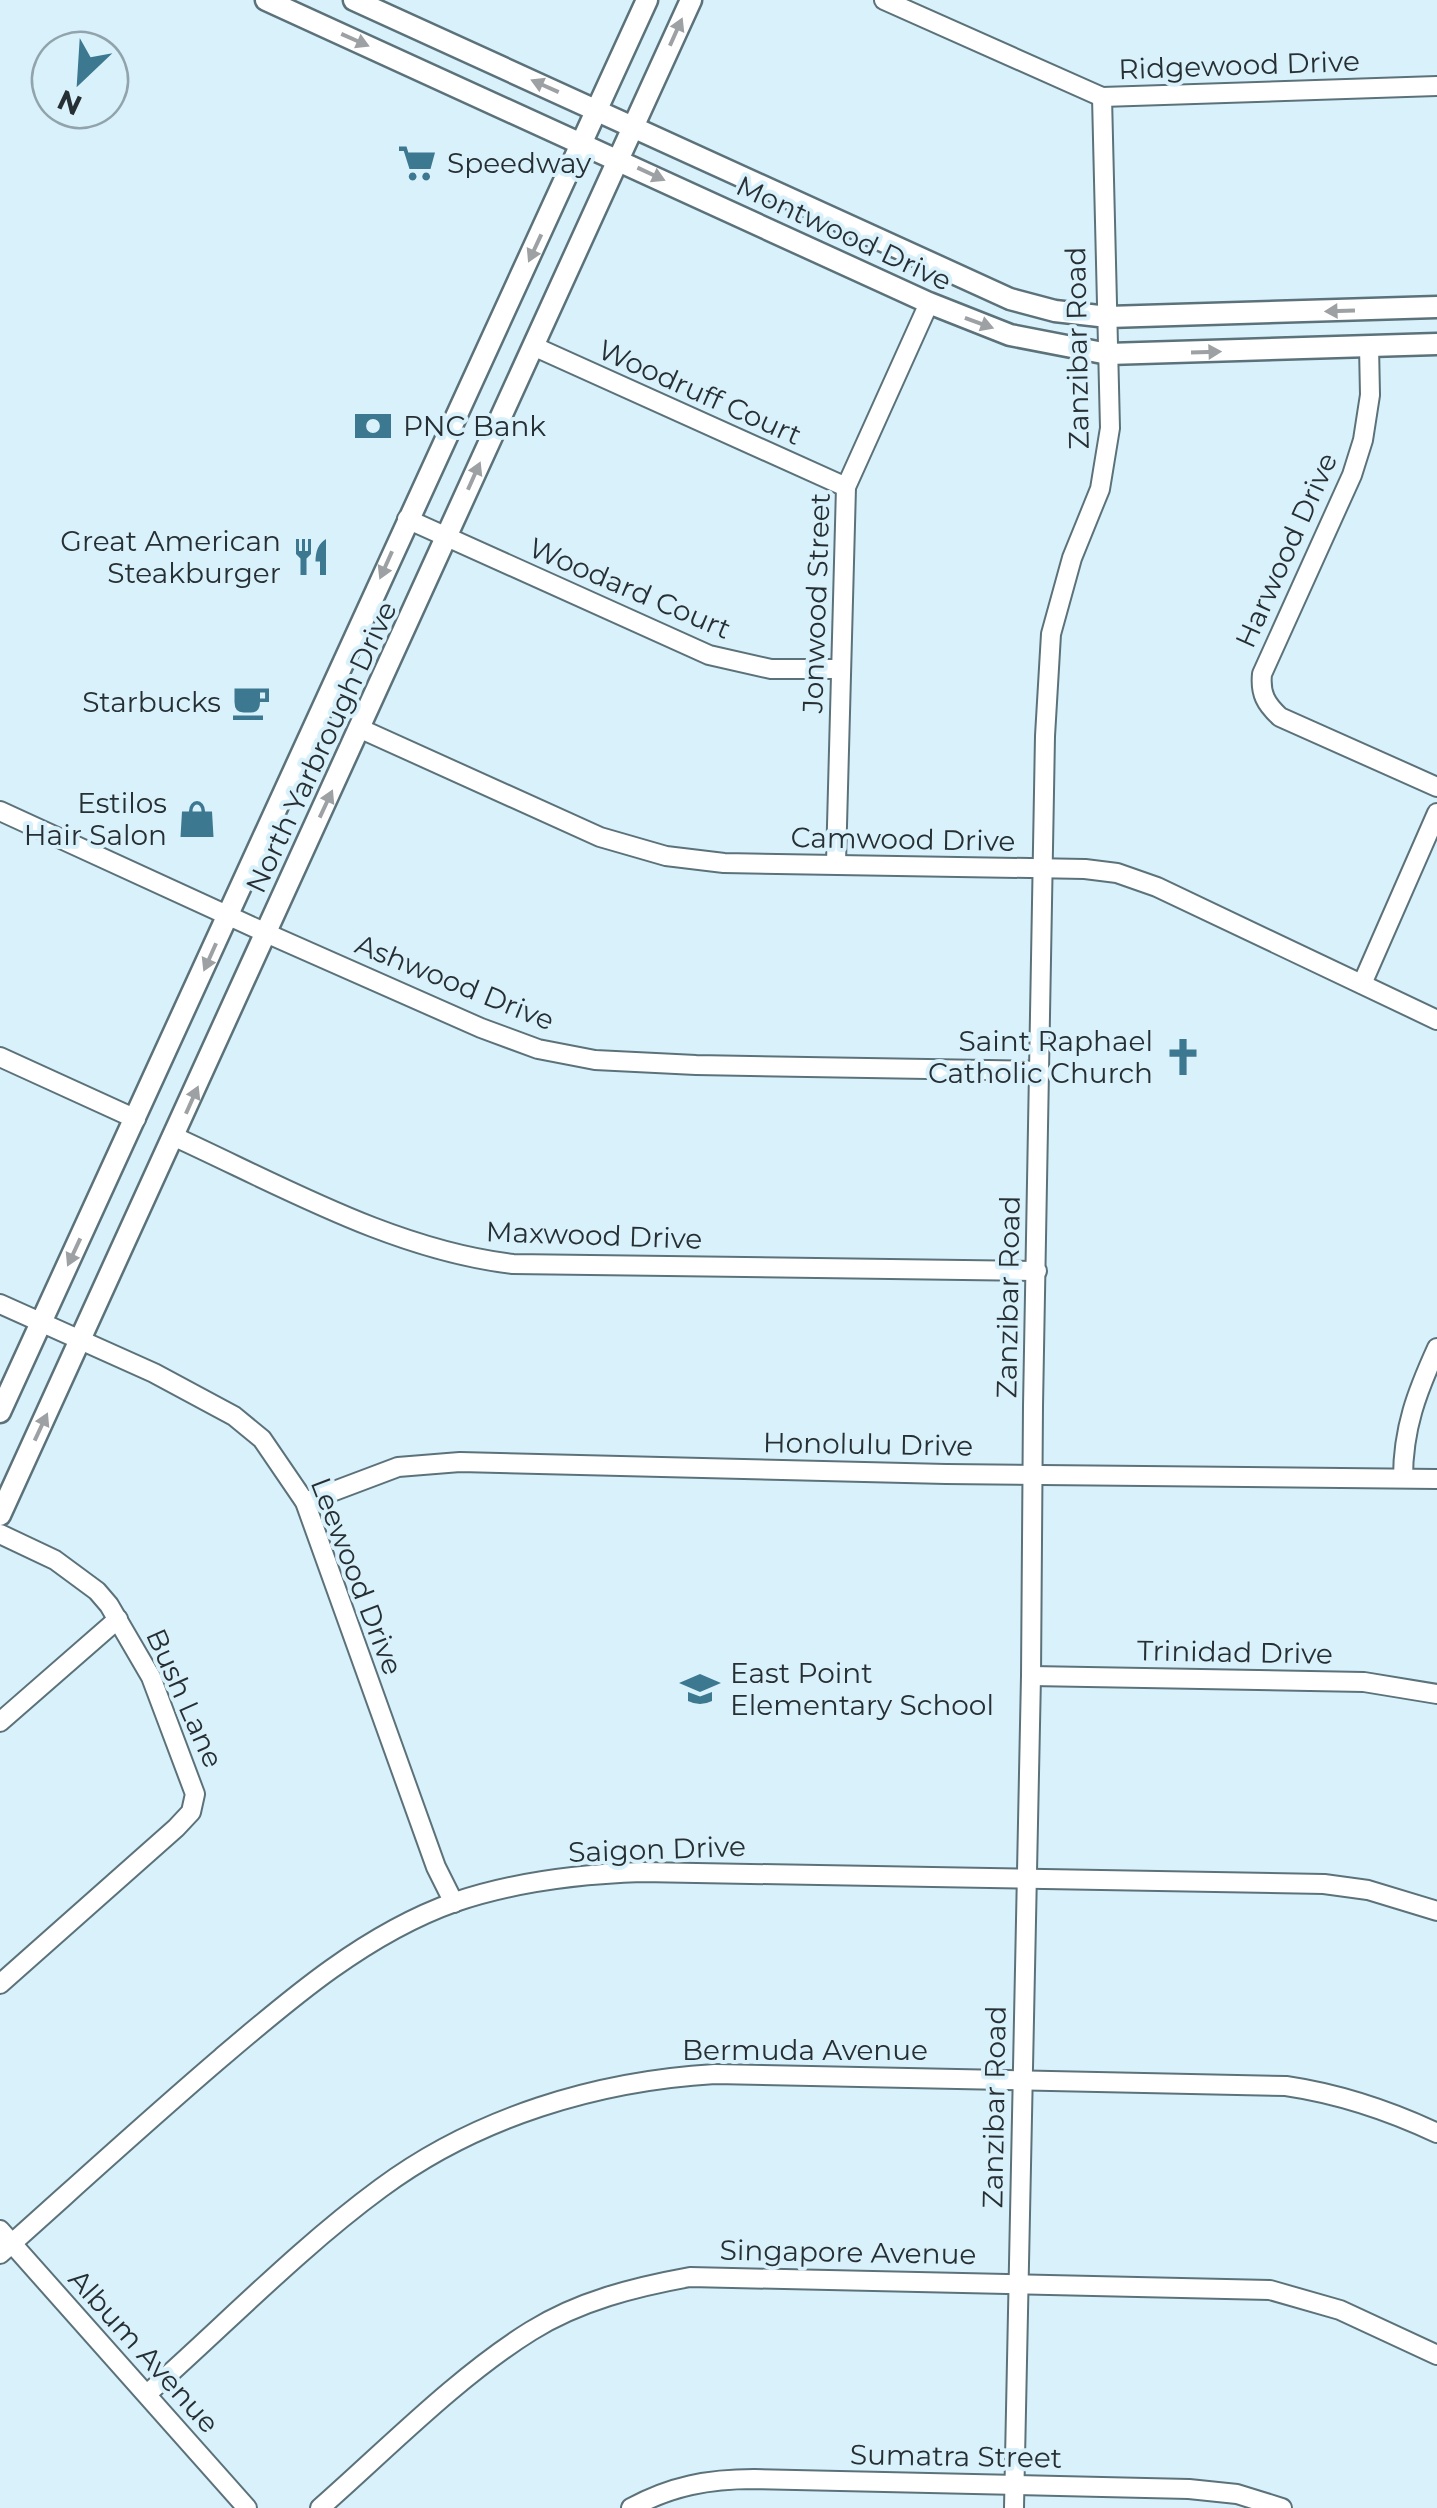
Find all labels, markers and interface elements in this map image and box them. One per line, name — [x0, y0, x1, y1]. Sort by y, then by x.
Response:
one-way arrow — [668, 17, 685, 46]
north arrow — [30, 30, 130, 130]
one-way arrow — [340, 32, 370, 48]
street label: Ridgewood Drive — [1118, 44, 1360, 86]
one-way arrow — [530, 78, 559, 95]
text: N — [52, 82, 87, 123]
supermarket icon: Speedway — [396, 142, 438, 184]
place label: Speedway — [447, 146, 592, 180]
one-way arrow — [636, 166, 666, 182]
street label: Montwood Drive — [731, 168, 957, 298]
one-way arrow — [527, 233, 543, 263]
street label: Zanzibar Road — [1058, 246, 1096, 450]
one-way arrow — [1323, 303, 1355, 319]
one-way arrow — [964, 316, 994, 331]
street label: Woodruff Court — [593, 332, 807, 452]
one-way arrow — [1190, 343, 1222, 359]
bank icon: PNC Bank — [352, 405, 394, 447]
place label: PNC Bank — [403, 409, 546, 443]
street label: Harwood Drive — [1228, 447, 1344, 653]
one-way arrow — [466, 461, 482, 491]
street label: Jonwood Street — [795, 492, 837, 715]
place label: Great American Steakburger — [60, 524, 281, 590]
street label: Woodard Court — [524, 530, 736, 646]
restaurant icon: Great American Steakburger — [290, 536, 332, 578]
one-way arrow — [378, 551, 395, 580]
street label: North Yarbrough Drive — [238, 596, 404, 898]
cafe icon: Starbucks — [230, 681, 272, 723]
place label: Starbucks — [82, 685, 221, 719]
place label: Estilos Hair Salon — [24, 786, 167, 852]
one-way arrow — [317, 789, 334, 818]
shop icon: Estilos Hair Salon — [176, 798, 218, 840]
street label: Camwood Drive — [790, 820, 1016, 858]
street label: Ashwood Drive — [351, 927, 559, 1037]
one-way arrow — [202, 942, 218, 972]
place label: Saint Raphael Catholic Church — [928, 1024, 1153, 1090]
church icon: Saint Raphael Catholic Church — [1162, 1036, 1204, 1078]
one-way arrow — [183, 1085, 200, 1114]
street label: Zanzibar Road — [989, 1195, 1027, 1399]
street label: Maxwood Drive — [485, 1214, 703, 1256]
one-way arrow — [66, 1238, 83, 1267]
one-way arrow — [33, 1412, 50, 1441]
street label: Honolulu Drive — [763, 1425, 973, 1463]
street label: Leewood Drive — [304, 1472, 410, 1680]
street label: Bush Lane — [139, 1623, 231, 1773]
street label: Trinidad Drive — [1137, 1633, 1333, 1671]
place label: East Point Elementary School — [730, 1656, 994, 1722]
school or university icon: East Point Elementary School — [679, 1668, 721, 1710]
street label: Saigon Drive — [568, 1829, 746, 1869]
street label: Zanzibar Road — [975, 2005, 1013, 2209]
street label: Bermuda Avenue — [682, 2033, 928, 2067]
street label: Singapore Avenue — [719, 2233, 977, 2271]
street label: Album Avenue — [62, 2262, 226, 2440]
street label: Sumatra Street — [850, 2437, 1062, 2475]

